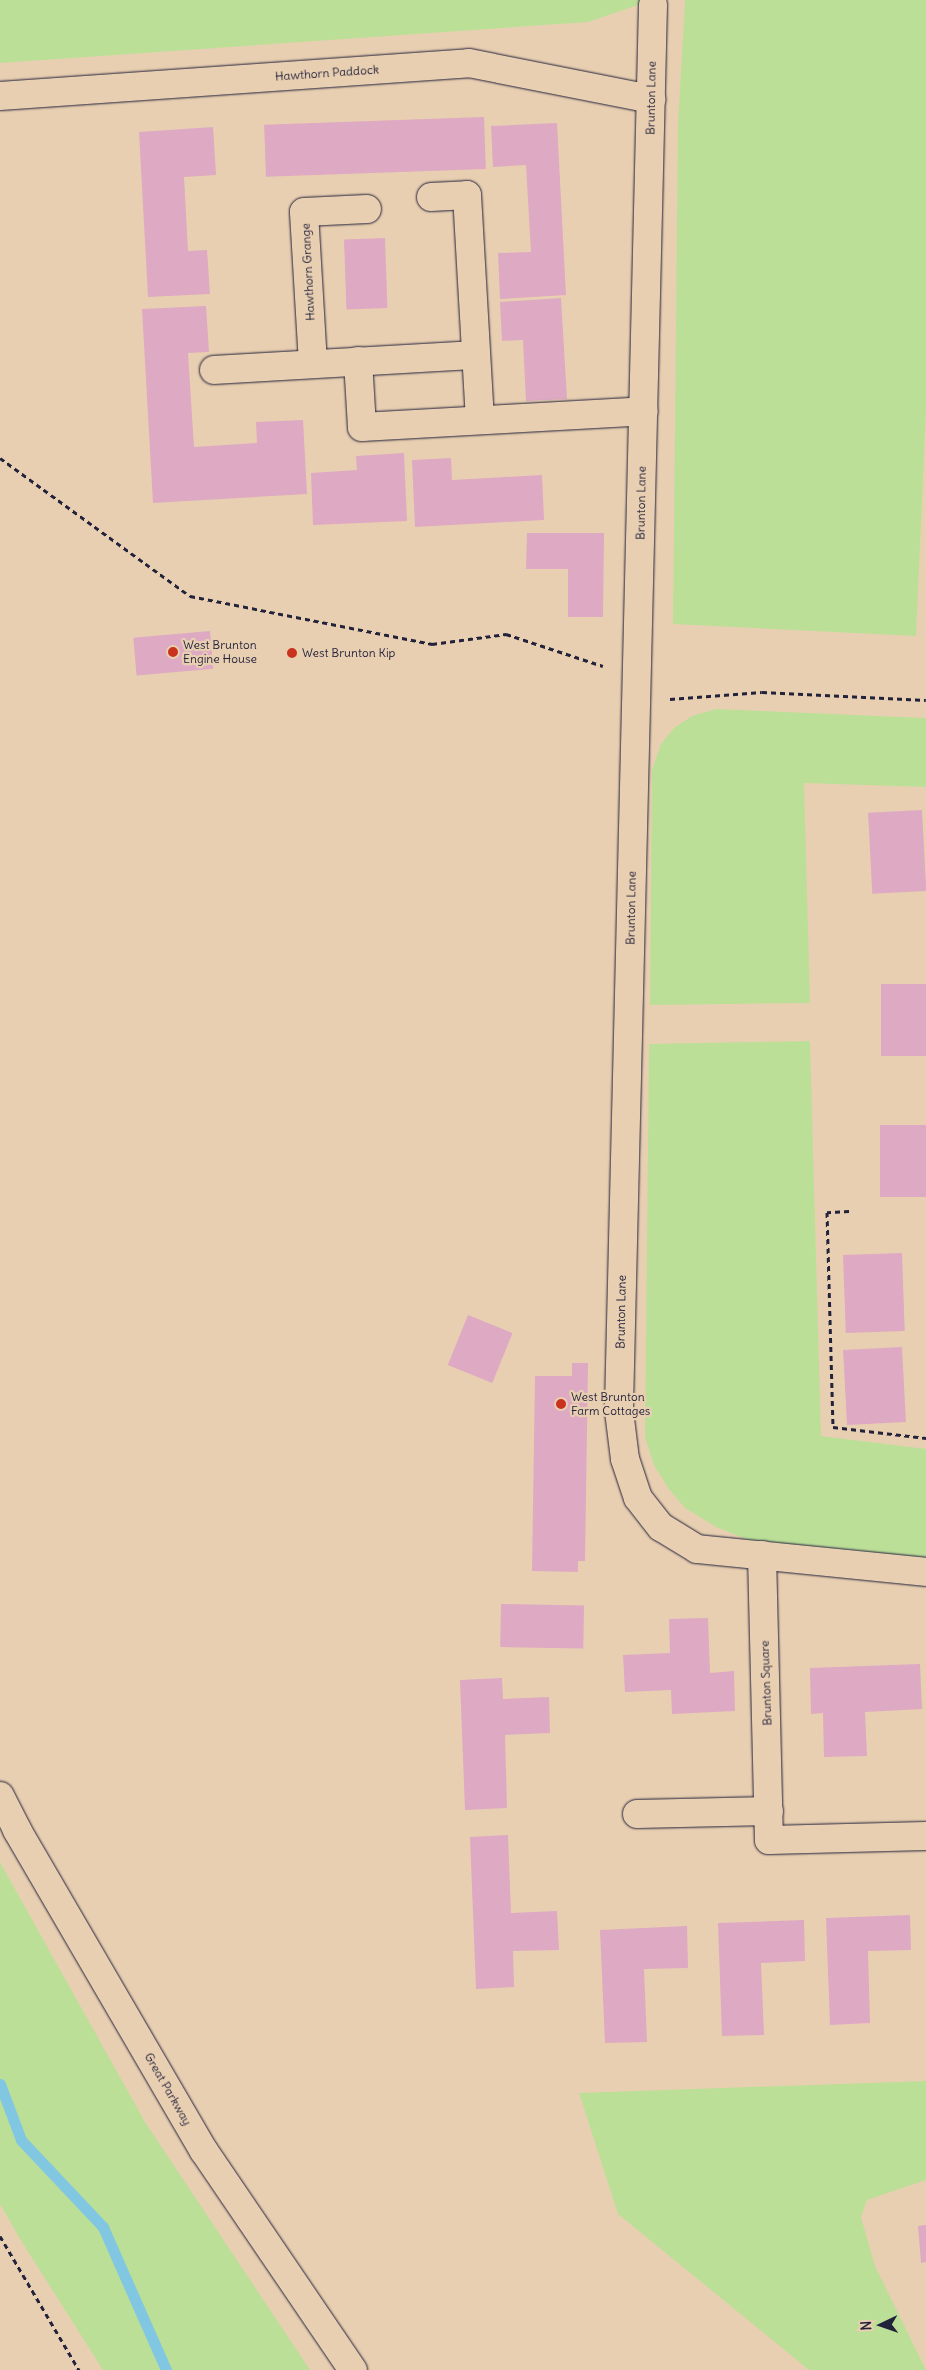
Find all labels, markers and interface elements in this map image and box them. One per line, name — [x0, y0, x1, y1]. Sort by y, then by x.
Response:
street label: Brunton Lane — [643, 61, 659, 135]
street label: Hawthorn Paddock — [275, 62, 379, 84]
street label: Hawthorn Grange — [298, 223, 318, 321]
street label: Brunton Lane — [633, 466, 649, 540]
place label: West Brunton Engine House — [183, 638, 257, 666]
marker: West Brunton Engine House — [167, 646, 179, 658]
place label: West Brunton Kip — [302, 646, 395, 660]
marker: West Brunton Kip — [286, 647, 298, 659]
street label: Brunton Lane — [623, 871, 639, 945]
street label: Brunton Lane — [613, 1275, 629, 1349]
place label: West Brunton Farm Cottages — [571, 1390, 650, 1418]
marker: West Brunton Farm Cottages — [555, 1398, 567, 1410]
street label: Brunton Square — [757, 1640, 775, 1726]
street label: Great Parkway — [141, 2050, 195, 2128]
north arrow — [856, 2300, 906, 2350]
text: N — [857, 2320, 875, 2331]

